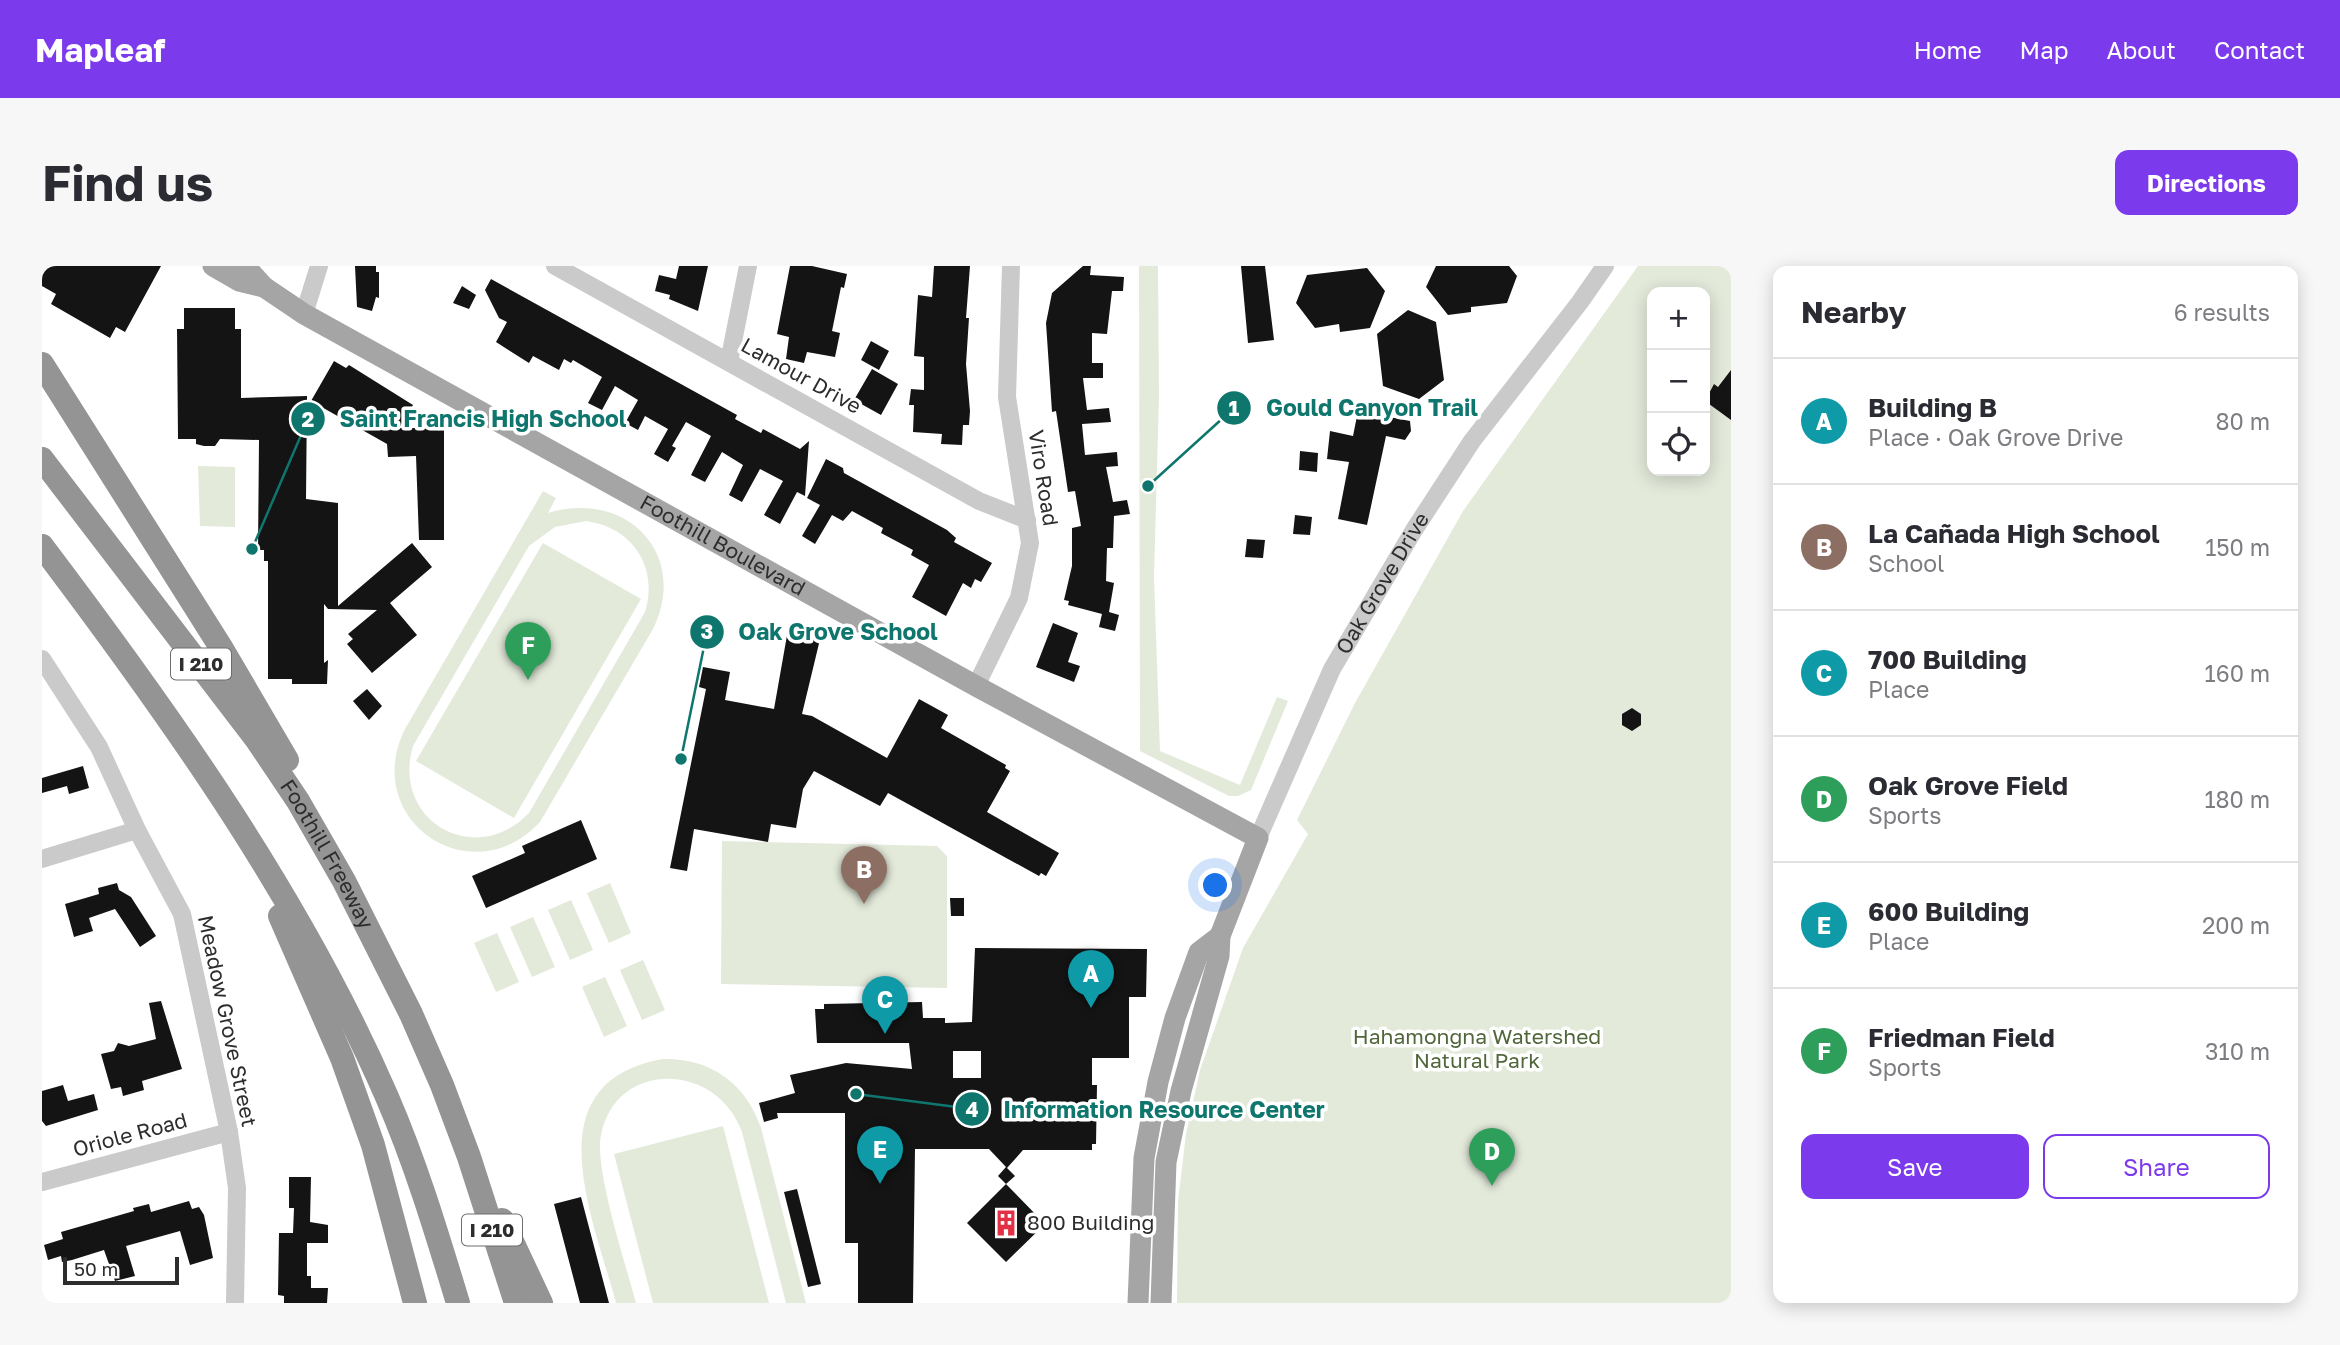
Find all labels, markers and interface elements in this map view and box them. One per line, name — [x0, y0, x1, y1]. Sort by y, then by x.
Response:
text: Mapleaf — [35, 30, 165, 69]
text: Home — [1914, 35, 1982, 64]
text: Map — [2020, 35, 2069, 64]
text: About — [2107, 35, 2176, 64]
text: Contact — [2214, 35, 2305, 64]
button: Directions — [2115, 150, 2298, 215]
text: Find us — [42, 153, 213, 212]
map controls — [1647, 287, 1710, 476]
button: + — [1647, 287, 1710, 350]
text: Nearby — [1801, 294, 1906, 330]
text: 6 results — [2174, 298, 2270, 326]
street label: Lamour Drive — [737, 331, 866, 419]
button: − — [1647, 350, 1710, 413]
callout: Gould Canyon Trail — [1217, 386, 1492, 430]
text: Building B — [1868, 392, 1997, 423]
text: Gould Canyon Trail — [1266, 393, 1478, 421]
text: 1 — [1229, 395, 1240, 421]
callout: Saint Francis High School — [291, 397, 641, 441]
text: Saint Francis High School — [339, 404, 627, 432]
text: 2 — [302, 406, 315, 432]
text: A — [1816, 407, 1832, 435]
text: 80 m — [2216, 407, 2270, 435]
button: locate — [1647, 413, 1710, 476]
text: Place · Oak Grove Drive — [1868, 423, 2123, 451]
street label: Viro Road — [1024, 428, 1064, 528]
street label: Foothill Boulevard — [636, 489, 810, 601]
street label: Oak Grove Drive — [1330, 507, 1434, 658]
text: La Cañada High School — [1868, 518, 2160, 549]
text: B — [1816, 533, 1832, 561]
text: 150 m — [2205, 533, 2270, 561]
text: School — [1868, 549, 1944, 577]
callout: Oak Grove School — [689, 610, 952, 654]
text: Oak Grove School — [738, 617, 938, 645]
text: 3 — [701, 618, 713, 644]
pin: F — [505, 622, 551, 680]
text: 700 Building — [1868, 644, 2027, 675]
road number: I 210 — [171, 648, 231, 680]
text: C — [1816, 659, 1832, 687]
text: 160 m — [2205, 659, 2270, 687]
text: Place — [1868, 675, 1929, 703]
text: Oak Grove Field — [1868, 770, 2068, 801]
street label: Foothill Freeway — [275, 774, 380, 933]
text: D — [1816, 785, 1832, 813]
text: 180 m — [2204, 785, 2270, 813]
text: Sports — [1868, 801, 1942, 829]
pin: B — [841, 846, 887, 904]
your location — [1198, 868, 1232, 902]
text: 600 Building — [1868, 896, 2029, 927]
text: E — [1817, 911, 1831, 939]
text: 200 m — [2202, 911, 2270, 939]
street label: Meadow Grove Street — [193, 913, 263, 1129]
text: Place — [1868, 927, 1929, 955]
pin: A — [1068, 950, 1114, 1008]
pin: C — [862, 976, 908, 1034]
text: Friedman Field — [1868, 1022, 2055, 1053]
park label: Hahamongna Watershed Natural Park — [1353, 1023, 1601, 1073]
text: F — [1817, 1037, 1831, 1065]
text: 310 m — [2205, 1037, 2270, 1065]
text: Sports — [1868, 1053, 1942, 1081]
callout: Information Resource Center — [955, 1087, 1339, 1131]
text: Information Resource Center — [1003, 1095, 1325, 1123]
text: 4 — [965, 1096, 979, 1122]
street label: Oriole Road — [70, 1106, 190, 1162]
pin: E — [857, 1126, 903, 1184]
pin: D — [1469, 1128, 1515, 1186]
button: Save — [1801, 1134, 2029, 1199]
button: Share — [2043, 1134, 2270, 1199]
building icon: 800 Building — [991, 1208, 1021, 1238]
place label: 800 Building — [1027, 1209, 1154, 1235]
road number: I 210 — [462, 1214, 522, 1246]
scale bar — [63, 1254, 178, 1286]
text: 50 m — [74, 1257, 118, 1280]

